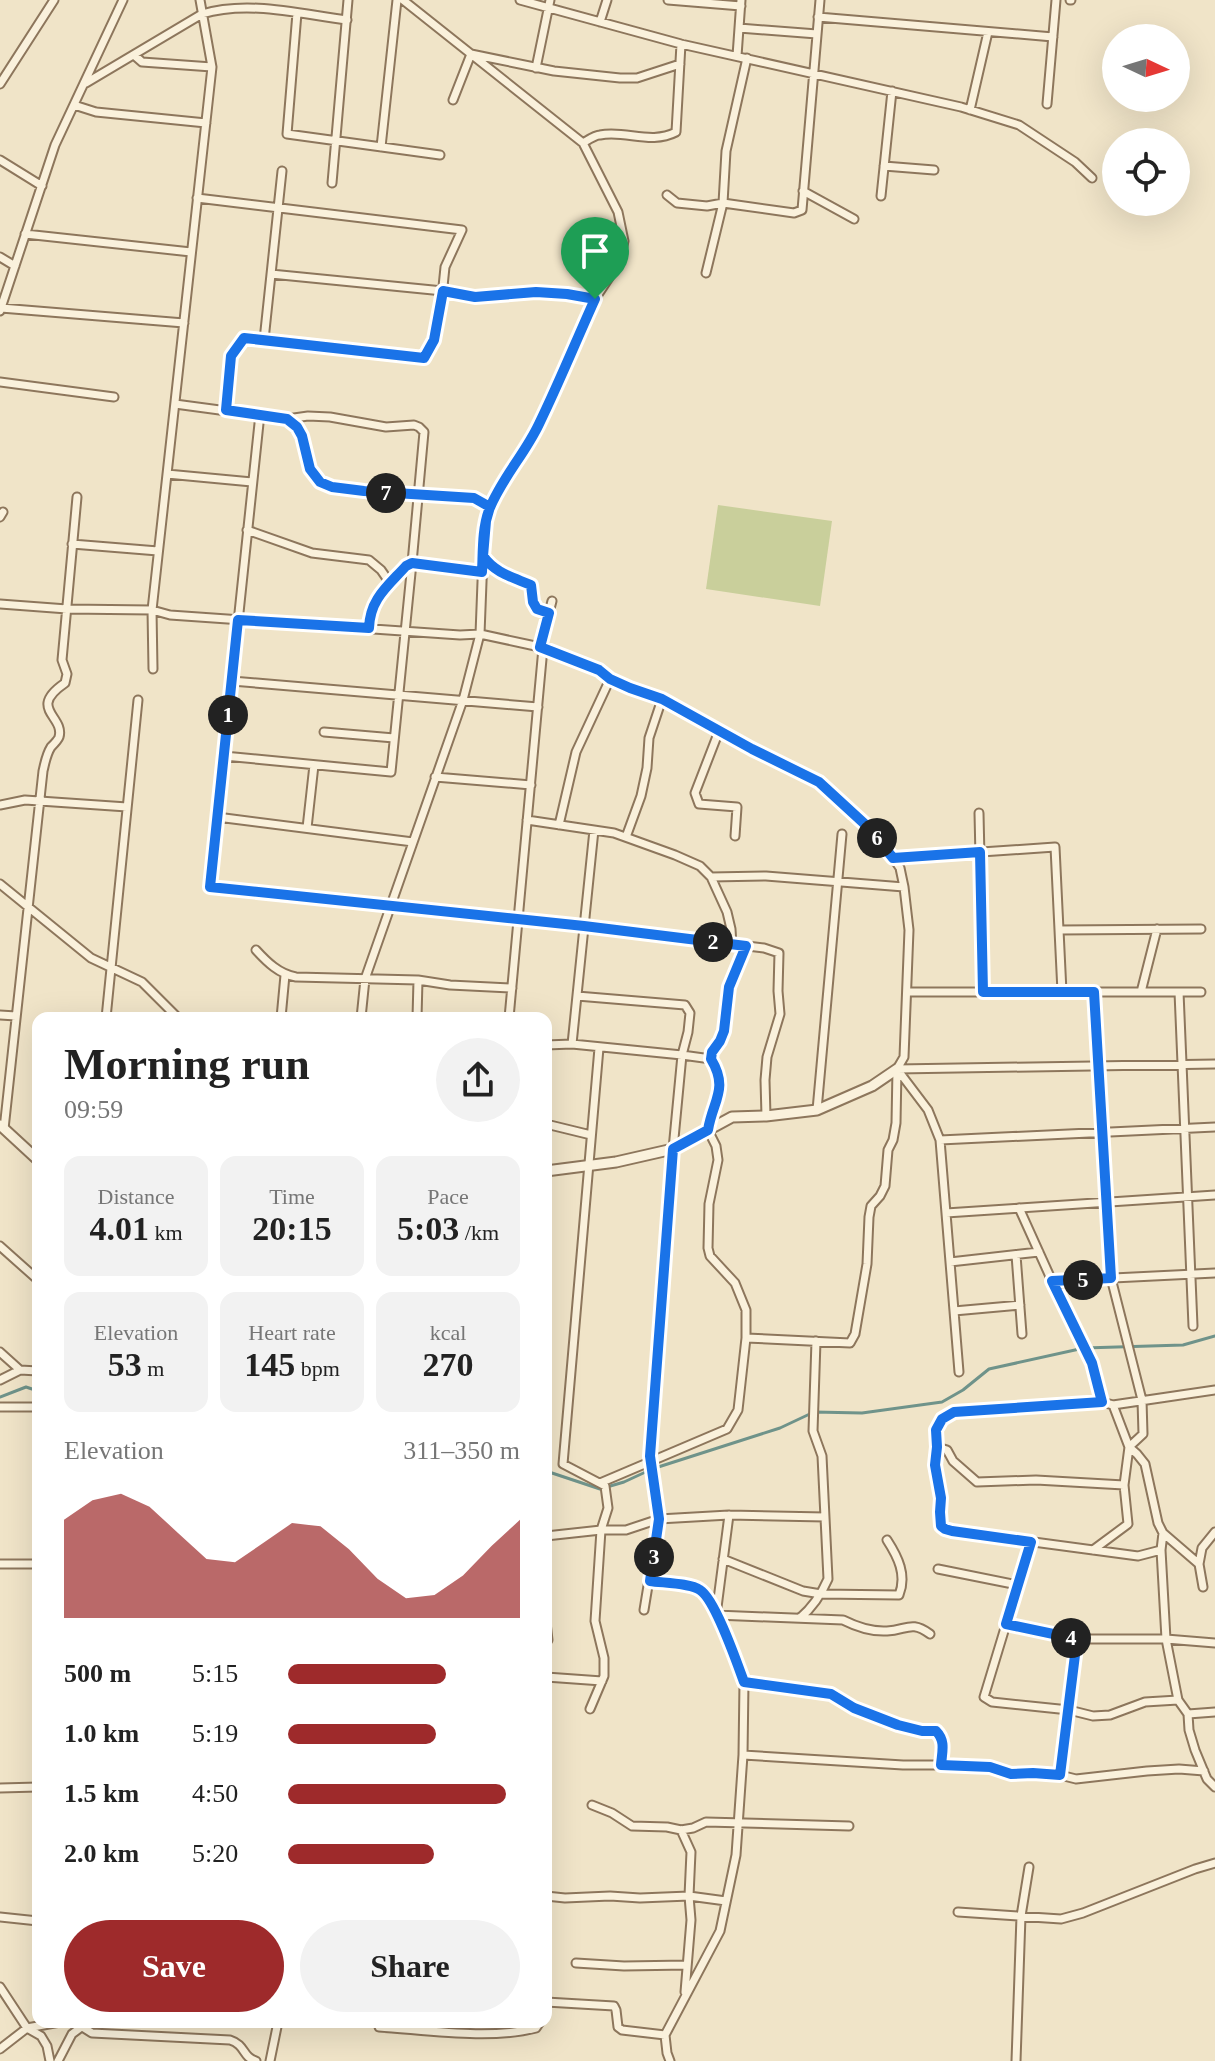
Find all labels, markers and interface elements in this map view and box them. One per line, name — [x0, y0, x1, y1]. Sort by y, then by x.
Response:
north arrow — [1102, 24, 1190, 112]
map controls — [1102, 24, 1190, 216]
button: locate — [1102, 128, 1190, 216]
pin — [561, 217, 629, 299]
icon: arrive — [573, 229, 617, 273]
pin: 7 — [366, 473, 406, 513]
text: 7 — [381, 480, 392, 505]
pin: 1 — [208, 695, 248, 735]
text: 1 — [223, 702, 234, 727]
pin: 6 — [857, 818, 897, 858]
text: 6 — [872, 825, 883, 850]
pin: 2 — [693, 922, 733, 962]
text: 2 — [708, 929, 719, 954]
button: share — [436, 1038, 520, 1122]
text: Morning run — [64, 1040, 310, 1089]
text: 09:59 — [64, 1095, 123, 1124]
text: Distance — [98, 1184, 174, 1209]
text: Time — [269, 1184, 315, 1209]
text: Pace — [427, 1184, 469, 1209]
text: 4.01 — [89, 1210, 149, 1247]
text: 20:15 — [252, 1210, 332, 1247]
text: 5:03 — [397, 1210, 459, 1247]
text: km — [149, 1220, 183, 1245]
text: /km — [459, 1220, 499, 1245]
pin: 5 — [1063, 1260, 1103, 1300]
text: 5 — [1078, 1267, 1089, 1292]
text: Elevation — [94, 1320, 178, 1345]
text: Heart rate — [248, 1320, 336, 1345]
text: kcal — [430, 1320, 466, 1345]
text: 53 — [108, 1346, 142, 1383]
text: 145 — [244, 1346, 295, 1383]
text: 270 — [423, 1346, 474, 1383]
text: m — [142, 1356, 164, 1381]
text: bpm — [295, 1356, 340, 1381]
text: Elevation — [64, 1436, 164, 1465]
text: 311–350 m — [403, 1436, 520, 1465]
pin: 3 — [634, 1537, 674, 1577]
text: 3 — [649, 1544, 660, 1569]
pin: 4 — [1051, 1618, 1091, 1658]
text: 4 — [1066, 1625, 1077, 1650]
text: 500 m — [64, 1659, 131, 1688]
text: 5:15 — [192, 1659, 238, 1688]
text: 1.0 km — [64, 1719, 139, 1748]
text: 5:19 — [192, 1719, 238, 1748]
text: 1.5 km — [64, 1779, 139, 1808]
text: 4:50 — [192, 1779, 238, 1808]
text: 2.0 km — [64, 1839, 139, 1868]
text: 5:20 — [192, 1839, 238, 1868]
button: Save — [64, 1920, 284, 2012]
button: Share — [300, 1920, 520, 2012]

